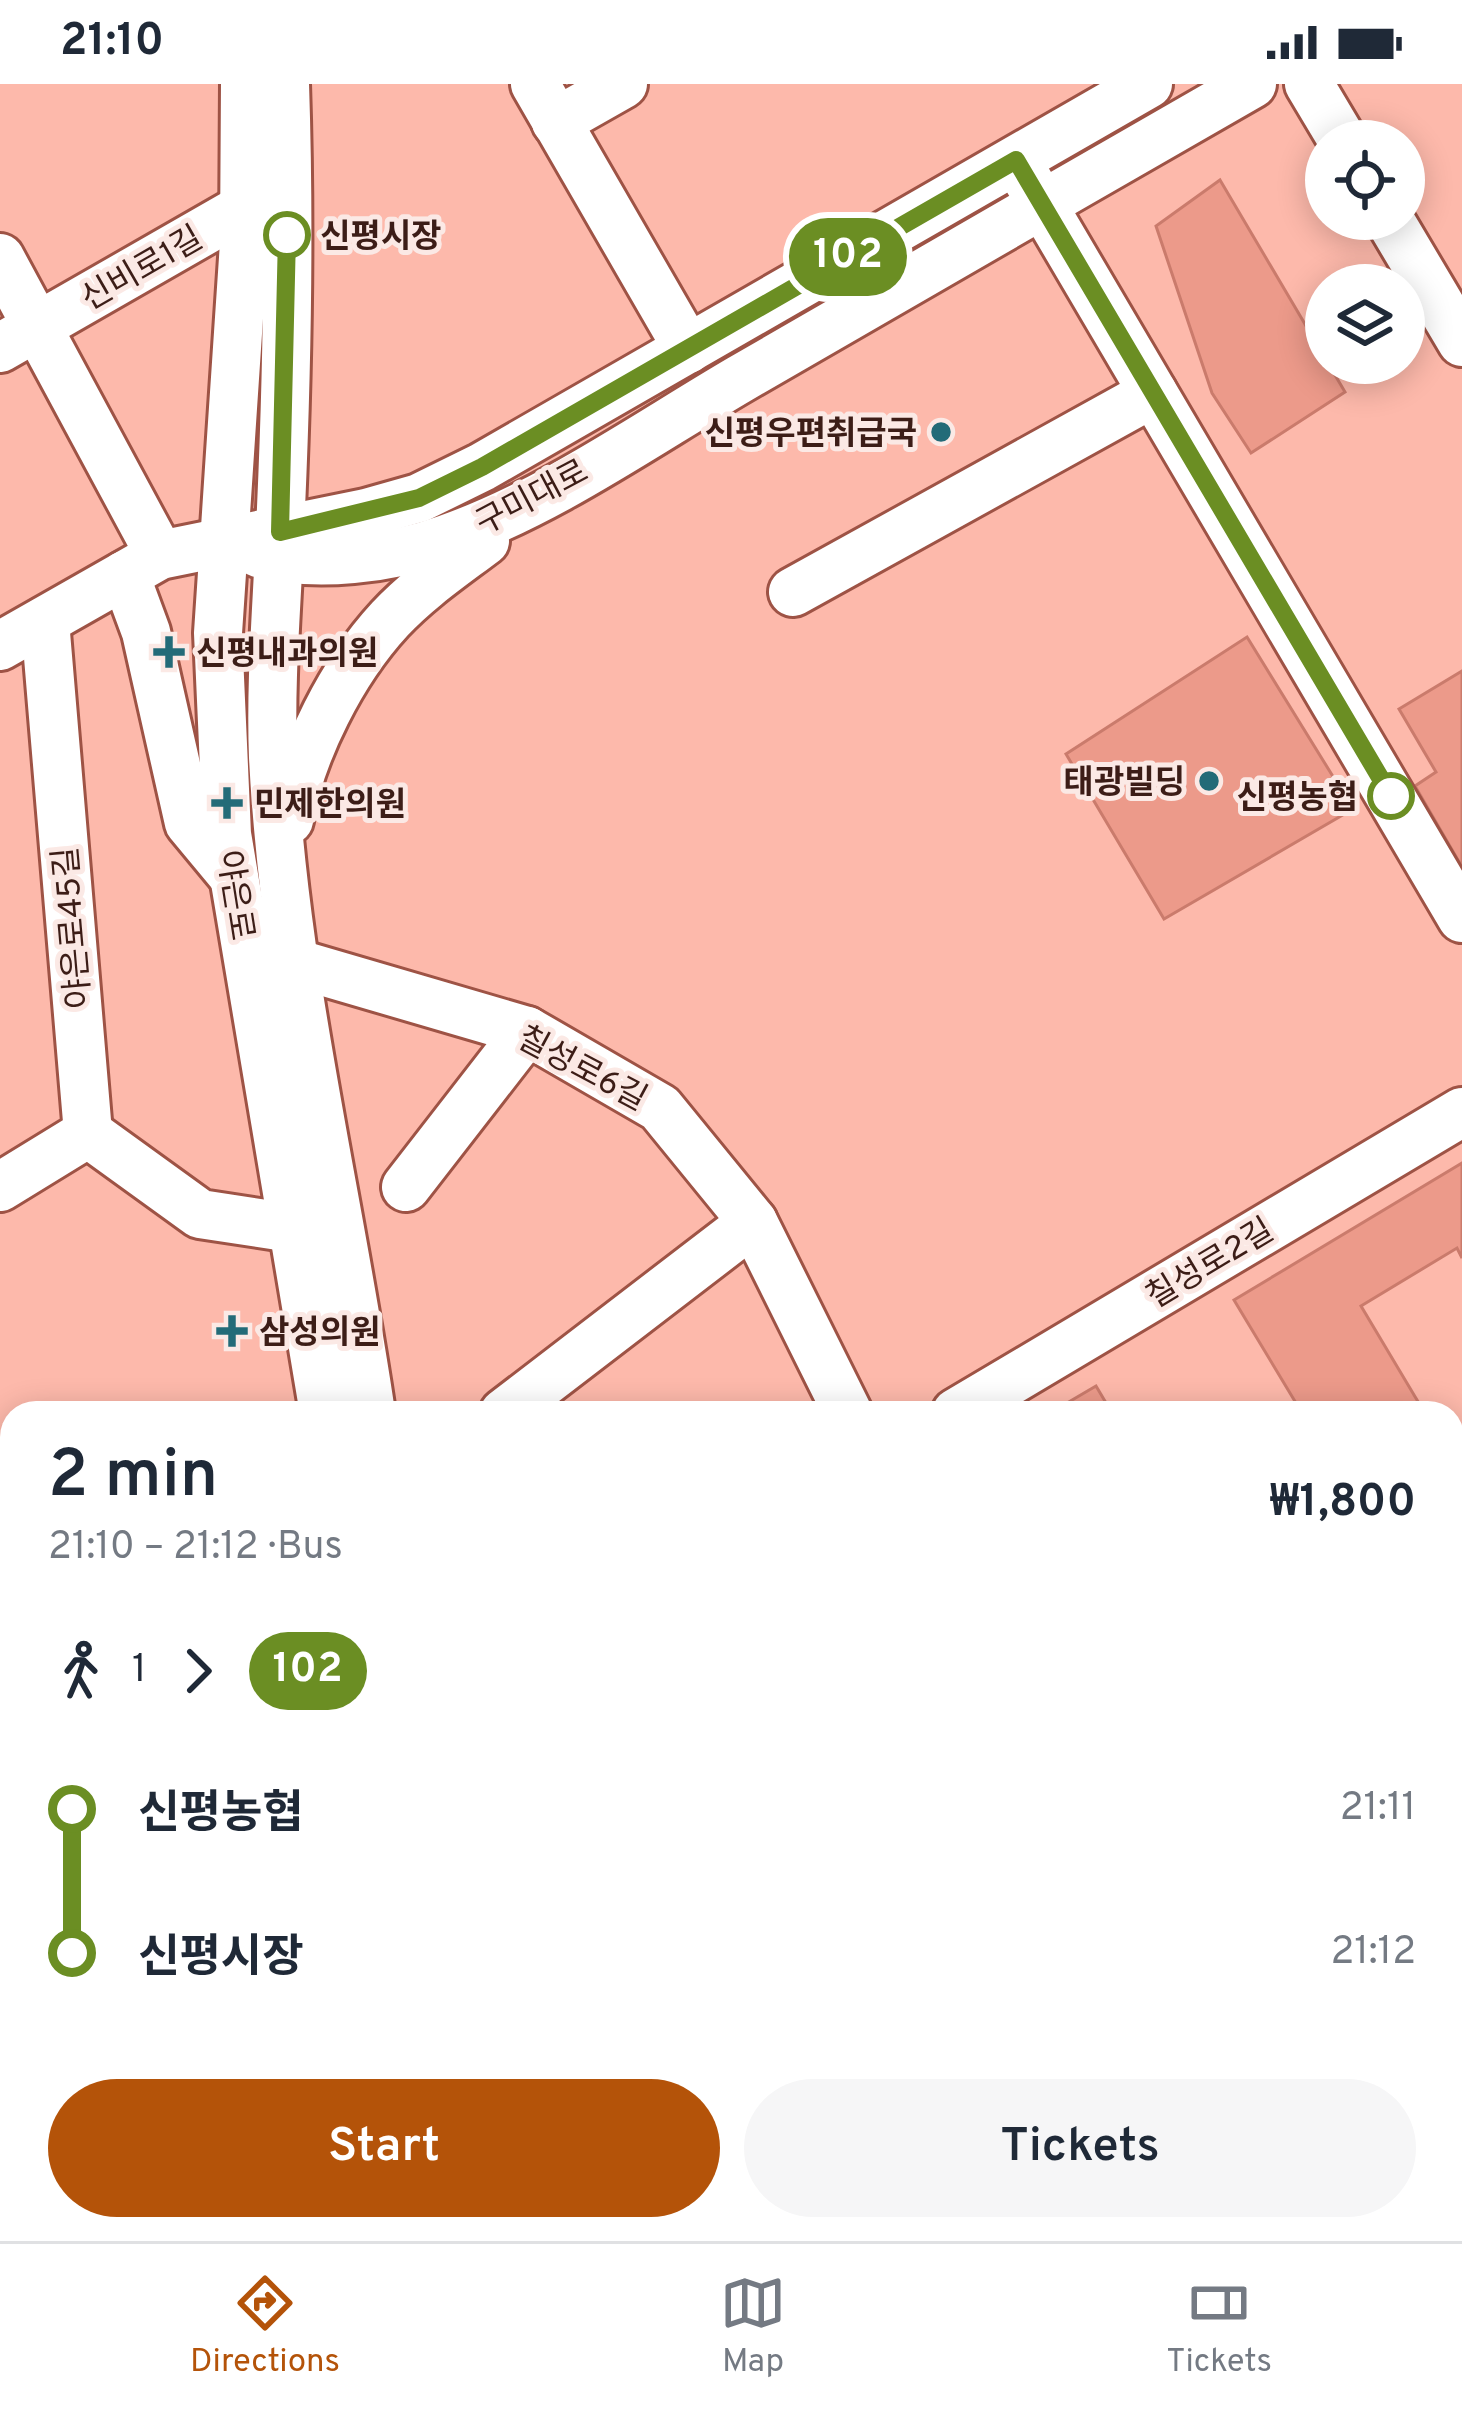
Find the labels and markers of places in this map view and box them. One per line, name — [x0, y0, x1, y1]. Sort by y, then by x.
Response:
marker: 신평시장 — [265, 213, 309, 257]
place label: 신평시장 — [320, 218, 441, 260]
place label: 신평우편취급국 — [704, 415, 917, 457]
marker: 신평우편취급국 — [928, 419, 954, 445]
place label: 신평내과의원 — [196, 635, 378, 677]
marker: 신평내과의원 — [153, 636, 185, 668]
place label: 태광빌딩 — [1064, 764, 1185, 806]
marker: 태광빌딩 — [1196, 768, 1222, 794]
marker: 신평농협 — [1369, 774, 1413, 818]
place label: 신평농협 — [1237, 779, 1358, 821]
place label: 민제한의원 — [254, 786, 406, 828]
marker: 민제한의원 — [211, 787, 243, 819]
place label: 삼성의원 — [259, 1314, 380, 1356]
marker: 삼성의원 — [216, 1315, 248, 1347]

